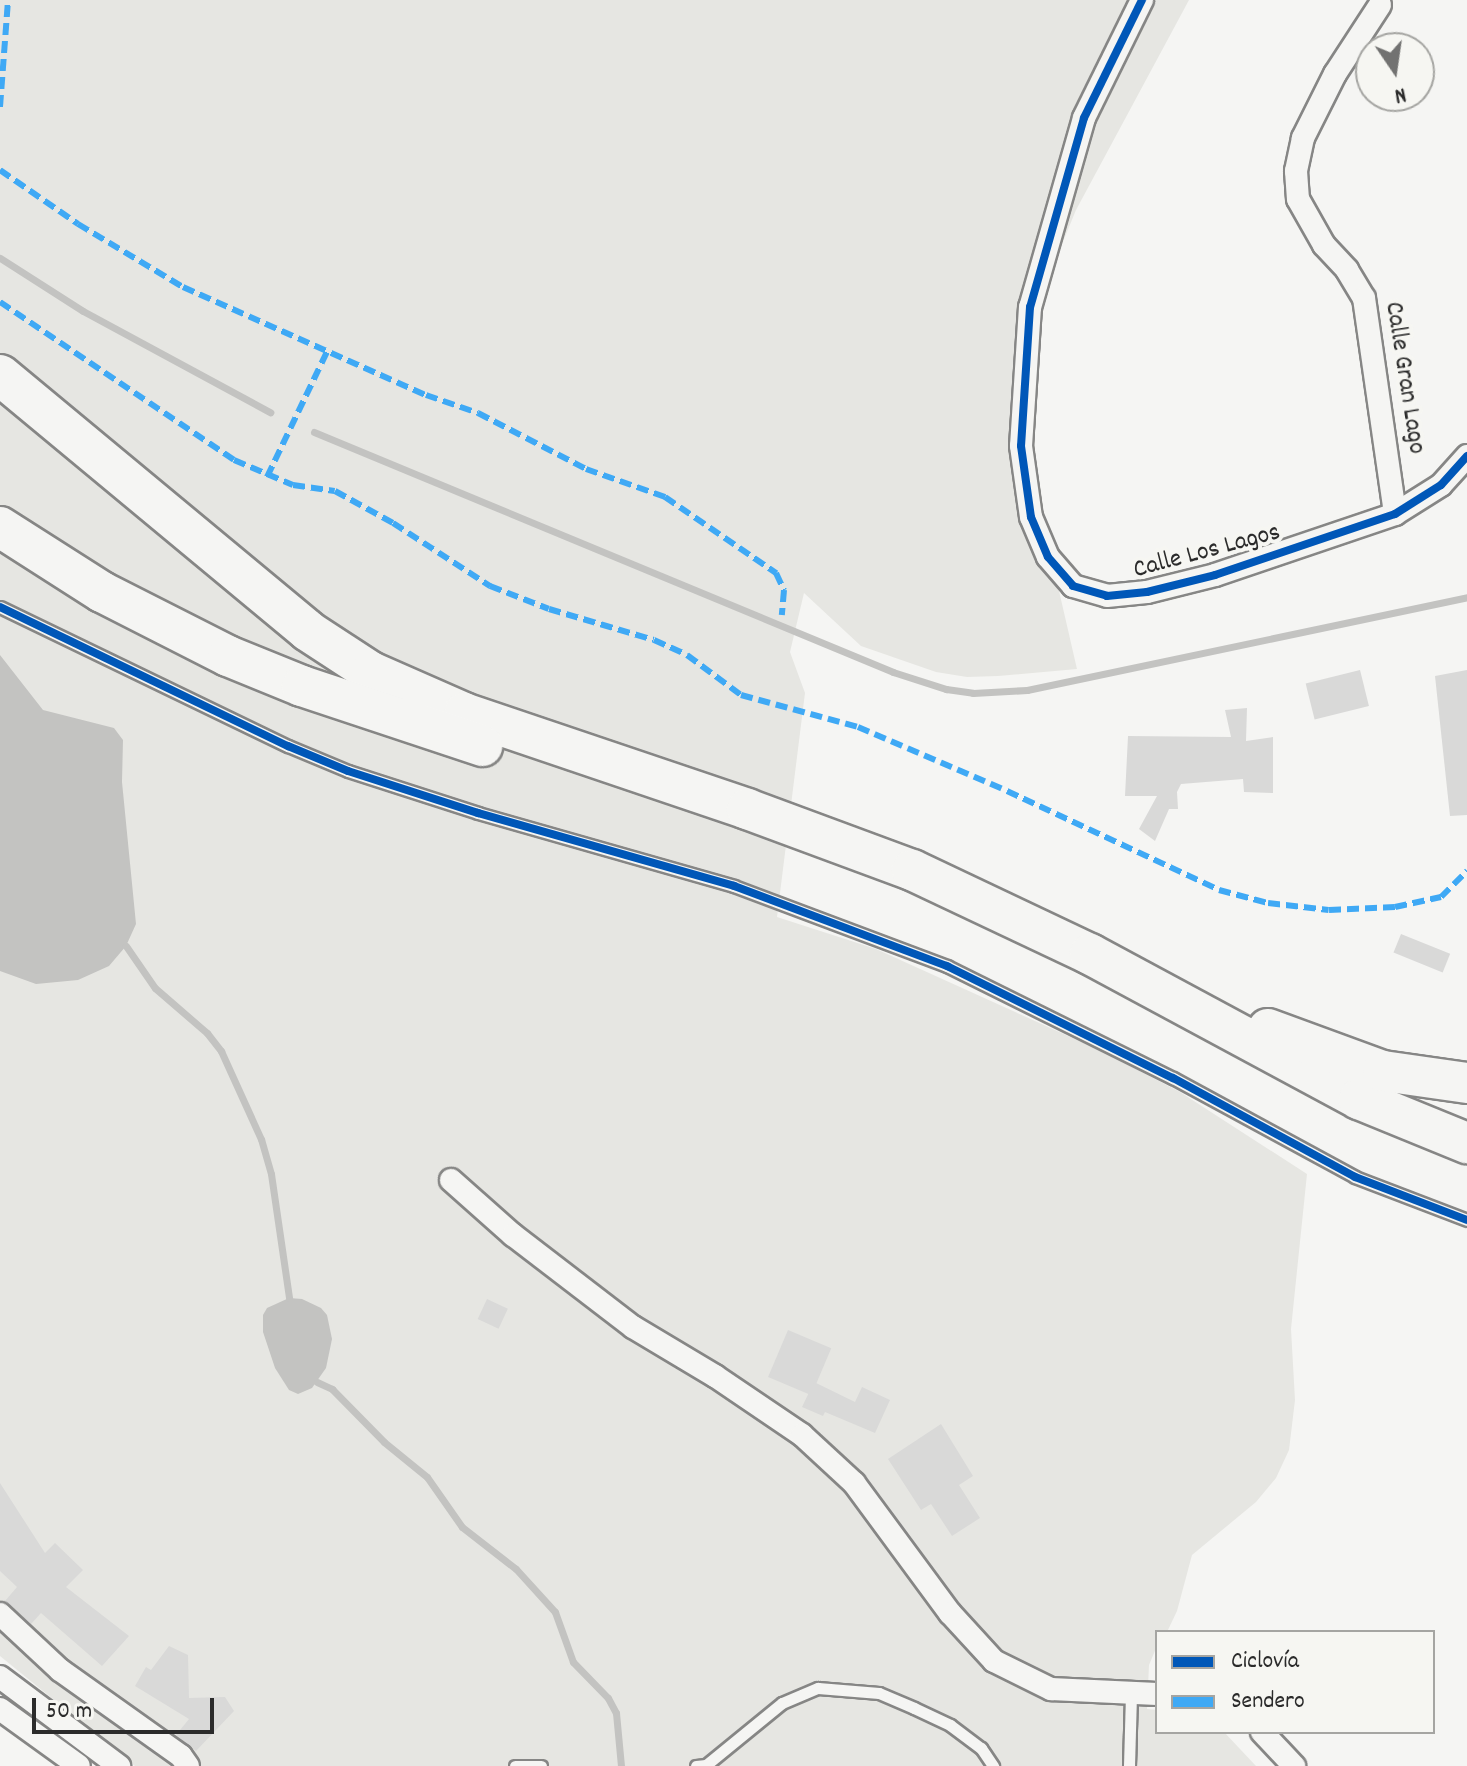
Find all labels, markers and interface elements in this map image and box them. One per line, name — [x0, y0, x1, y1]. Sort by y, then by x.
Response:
north arrow — [1355, 32, 1435, 112]
text: N — [1391, 78, 1409, 110]
street label: Calle Gran Lago — [1377, 300, 1431, 456]
street label: Calle Los Lagos — [1130, 517, 1284, 587]
legend — [1155, 1630, 1435, 1734]
text: Ciclovía — [1231, 1645, 1299, 1679]
scale bar — [36, 1682, 218, 1732]
text: Sendero — [1231, 1685, 1305, 1719]
text: 50 m — [46, 1695, 92, 1729]

